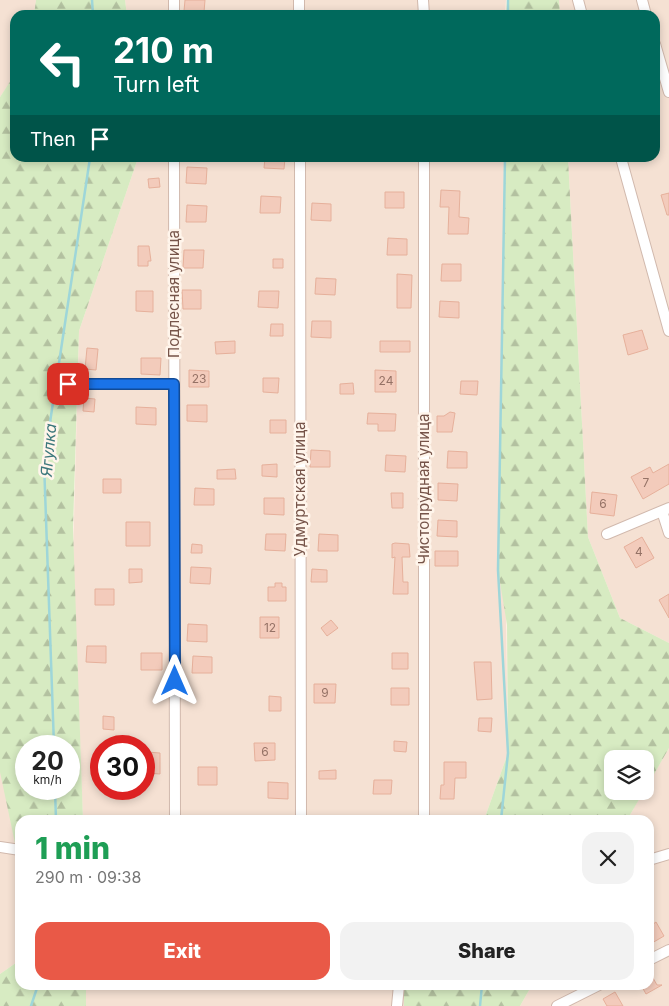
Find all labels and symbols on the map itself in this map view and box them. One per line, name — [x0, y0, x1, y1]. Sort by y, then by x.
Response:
street label: Подлесная улица — [164, 230, 183, 358]
pin — [47, 363, 89, 405]
house number: 23 — [192, 371, 206, 386]
house number: 24 — [379, 373, 394, 388]
street label: Чистопрудная улица — [414, 413, 433, 565]
street label: Удмуртская улица — [290, 421, 309, 557]
water label: Ягулка — [36, 422, 60, 479]
house number: 7 — [643, 475, 650, 490]
house number: 6 — [599, 496, 607, 511]
house number: 4 — [635, 544, 643, 559]
house number: 12 — [264, 620, 276, 635]
position arrow — [148, 654, 200, 706]
house number: 9 — [321, 685, 329, 700]
speed limit sign: 30 — [90, 735, 155, 800]
house number: 6 — [261, 744, 269, 759]

